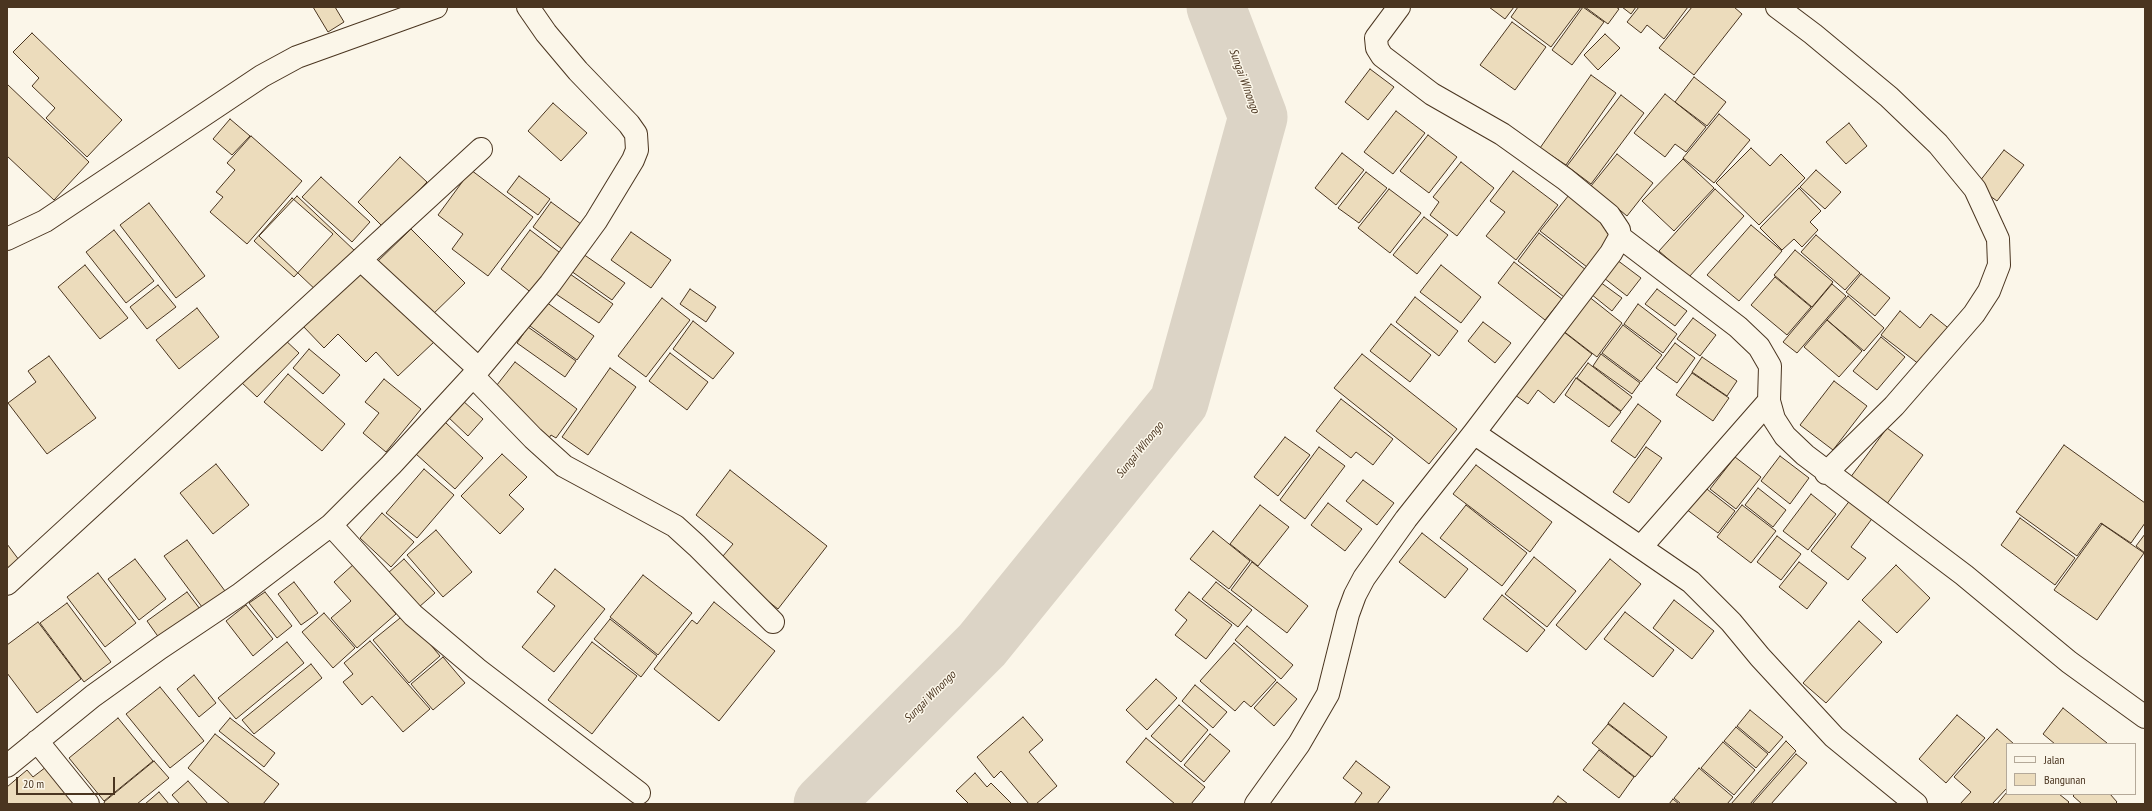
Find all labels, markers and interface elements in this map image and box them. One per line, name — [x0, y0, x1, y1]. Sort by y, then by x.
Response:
water label: Sungai WInongo — [1226, 47, 1262, 115]
water label: Sungai WInongo — [1113, 419, 1167, 481]
water label: Sungai WInongo — [901, 668, 959, 726]
legend — [2006, 743, 2136, 795]
text: Jalan — [2044, 752, 2065, 767]
scale bar — [18, 769, 117, 795]
text: Bangunan — [2044, 772, 2085, 787]
text: 20 m — [23, 776, 44, 791]

